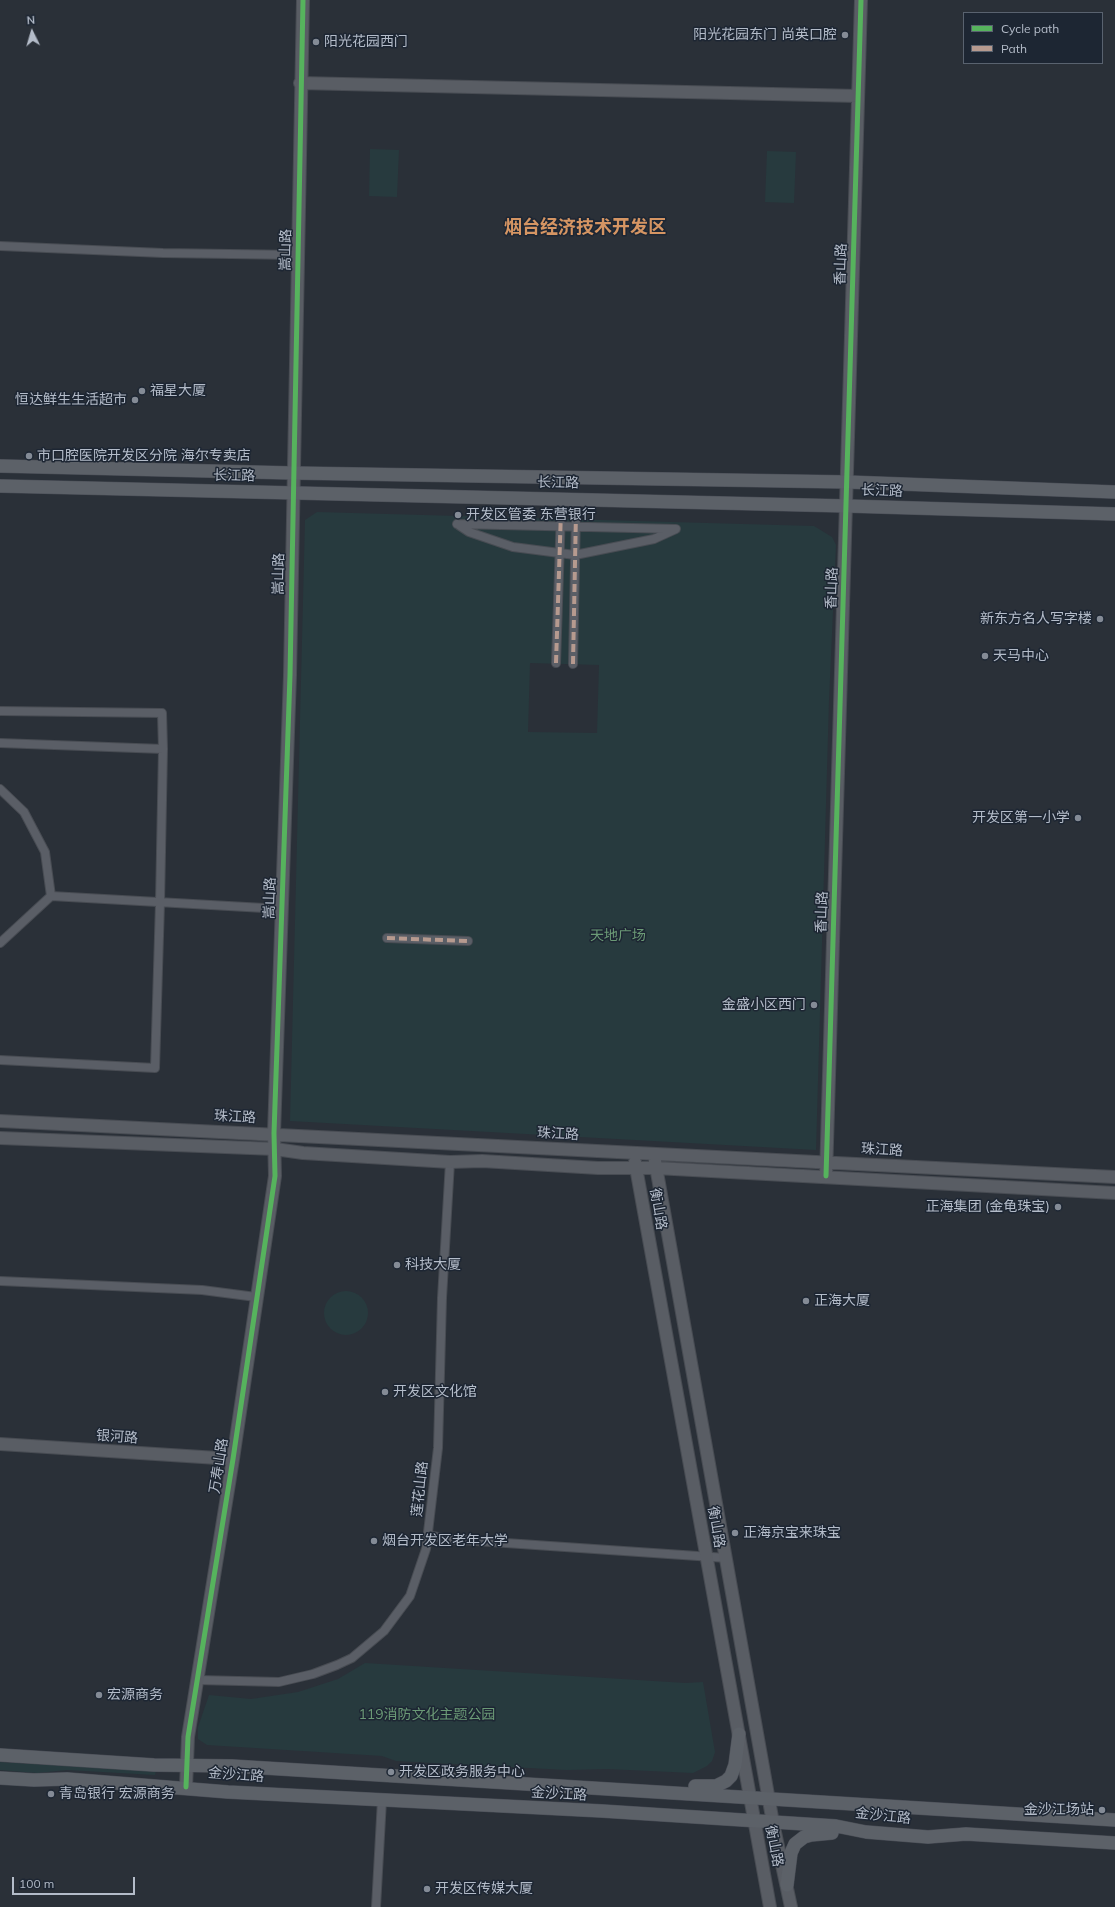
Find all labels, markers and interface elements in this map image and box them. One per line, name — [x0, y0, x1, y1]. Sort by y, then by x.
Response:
north arrow — [12, 12, 52, 52]
legend — [963, 12, 1103, 64]
text: N — [26, 13, 36, 27]
text: Cycle path — [1001, 21, 1059, 36]
place label: 阳光花园东门 尚英口腔 — [693, 27, 837, 43]
marker: 阳光花园东门 尚英口腔 — [840, 30, 850, 40]
place label: 阳光花园西门 — [324, 34, 408, 50]
marker: 阳光花园西门 — [311, 37, 321, 47]
text: Path — [1001, 41, 1027, 56]
district label: 烟台经济技术开发区 — [504, 217, 666, 239]
street label: 嵩山路 — [277, 229, 295, 271]
street label: 香山路 — [832, 243, 850, 285]
place label: 福星大厦 — [150, 383, 206, 399]
marker: 福星大厦 — [137, 386, 147, 396]
place label: 恒达鲜生生活超市 — [15, 392, 127, 408]
marker: 恒达鲜生生活超市 — [130, 395, 140, 405]
place label: 市口腔医院开发区分院 海尔专卖店 — [37, 448, 251, 464]
marker: 市口腔医院开发区分院 海尔专卖店 — [24, 451, 34, 461]
street label: 长江路 — [213, 467, 255, 485]
street label: 长江路 — [537, 474, 579, 492]
street label: 长江路 — [861, 482, 903, 500]
place label: 开发区管委 东营银行 — [466, 507, 596, 523]
marker: 开发区管委 东营银行 — [453, 510, 463, 520]
street label: 嵩山路 — [270, 553, 288, 595]
street label: 香山路 — [823, 567, 841, 609]
place label: 新东方名人写字楼 — [980, 611, 1092, 627]
marker: 新东方名人写字楼 — [1095, 614, 1105, 624]
place label: 天马中心 — [993, 648, 1049, 664]
marker: 天马中心 — [980, 651, 990, 661]
place label: 开发区第一小学 — [972, 810, 1070, 826]
marker: 开发区第一小学 — [1073, 813, 1083, 823]
street label: 嵩山路 — [261, 877, 279, 919]
street label: 香山路 — [813, 891, 831, 933]
park label: 天地广场 — [590, 928, 646, 944]
place label: 金盛小区西门 — [722, 997, 806, 1013]
marker: 金盛小区西门 — [809, 1000, 819, 1010]
street label: 珠江路 — [214, 1108, 256, 1126]
street label: 珠江路 — [537, 1125, 579, 1143]
street label: 珠江路 — [861, 1141, 903, 1159]
street label: 衡山路 — [646, 1187, 670, 1231]
place label: 正海集团 (金龟珠宝) — [925, 1199, 1050, 1215]
marker: 正海集团 (金龟珠宝) — [1053, 1202, 1063, 1212]
place label: 科技大厦 — [405, 1257, 461, 1273]
marker: 科技大厦 — [392, 1260, 402, 1270]
place label: 正海大厦 — [814, 1293, 870, 1309]
marker: 正海大厦 — [801, 1296, 811, 1306]
place label: 开发区文化馆 — [393, 1384, 477, 1400]
marker: 开发区文化馆 — [380, 1387, 390, 1397]
street label: 银河路 — [95, 1427, 139, 1447]
street label: 万寿山路 — [206, 1437, 232, 1495]
street label: 莲花山路 — [409, 1460, 431, 1518]
street label: 衡山路 — [704, 1505, 728, 1549]
place label: 正海京宝来珠宝 — [743, 1525, 841, 1541]
marker: 正海京宝来珠宝 — [730, 1528, 740, 1538]
place label: 烟台开发区老年大学 — [382, 1533, 508, 1549]
marker: 烟台开发区老年大学 — [369, 1536, 379, 1546]
place label: 宏源商务 — [107, 1687, 163, 1703]
marker: 宏源商务 — [94, 1690, 104, 1700]
park label: 119消防文化主题公园 — [358, 1707, 496, 1723]
place label: 开发区政务服务中心 — [399, 1764, 525, 1780]
street label: 金沙江路 — [207, 1765, 265, 1785]
marker: 开发区政务服务中心 — [386, 1767, 396, 1777]
street label: 金沙江路 — [531, 1784, 587, 1804]
place label: 青岛银行 宏源商务 — [59, 1786, 175, 1802]
marker: 青岛银行 宏源商务 — [46, 1789, 56, 1799]
place label: 金沙江场站 — [1024, 1802, 1094, 1818]
street label: 金沙江路 — [854, 1805, 912, 1827]
marker: 金沙江场站 — [1097, 1805, 1107, 1815]
street label: 衡山路 — [762, 1824, 786, 1868]
scale bar — [14, 1869, 137, 1895]
text: 100 m — [19, 1876, 54, 1891]
place label: 开发区传媒大厦 — [435, 1881, 533, 1897]
marker: 开发区传媒大厦 — [422, 1884, 432, 1894]

